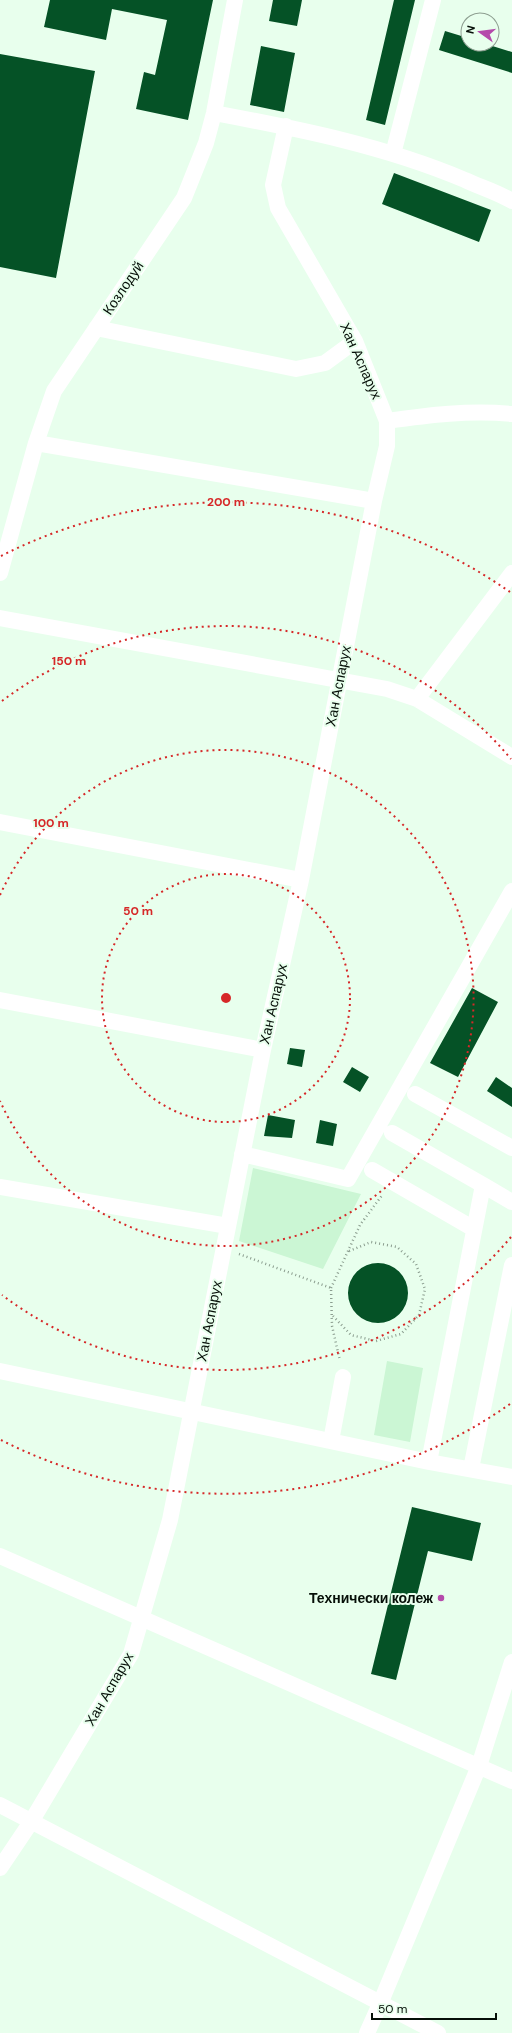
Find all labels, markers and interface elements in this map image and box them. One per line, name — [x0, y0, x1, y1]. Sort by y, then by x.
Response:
north arrow — [460, 12, 500, 52]
text: N — [463, 24, 478, 35]
street label: Козлодуй — [99, 258, 147, 318]
street label: Хан Аспарух — [336, 320, 386, 402]
text: 200 m — [207, 494, 245, 510]
street label: Хан Аспарух — [321, 644, 355, 728]
text: 150 m — [52, 653, 86, 669]
text: 100 m — [33, 815, 69, 831]
text: 50 m — [123, 903, 153, 919]
street label: Хан Аспарух — [255, 962, 291, 1046]
centre of rings — [219, 991, 233, 1005]
street label: Хан Аспарух — [192, 1279, 226, 1363]
place label: Технически колеж — [309, 1589, 434, 1607]
marker: Технически колеж — [436, 1593, 446, 1603]
street label: Хан Аспарух — [81, 1649, 137, 1729]
scale bar — [372, 1995, 496, 2021]
text: 50 m — [378, 2001, 407, 2017]

